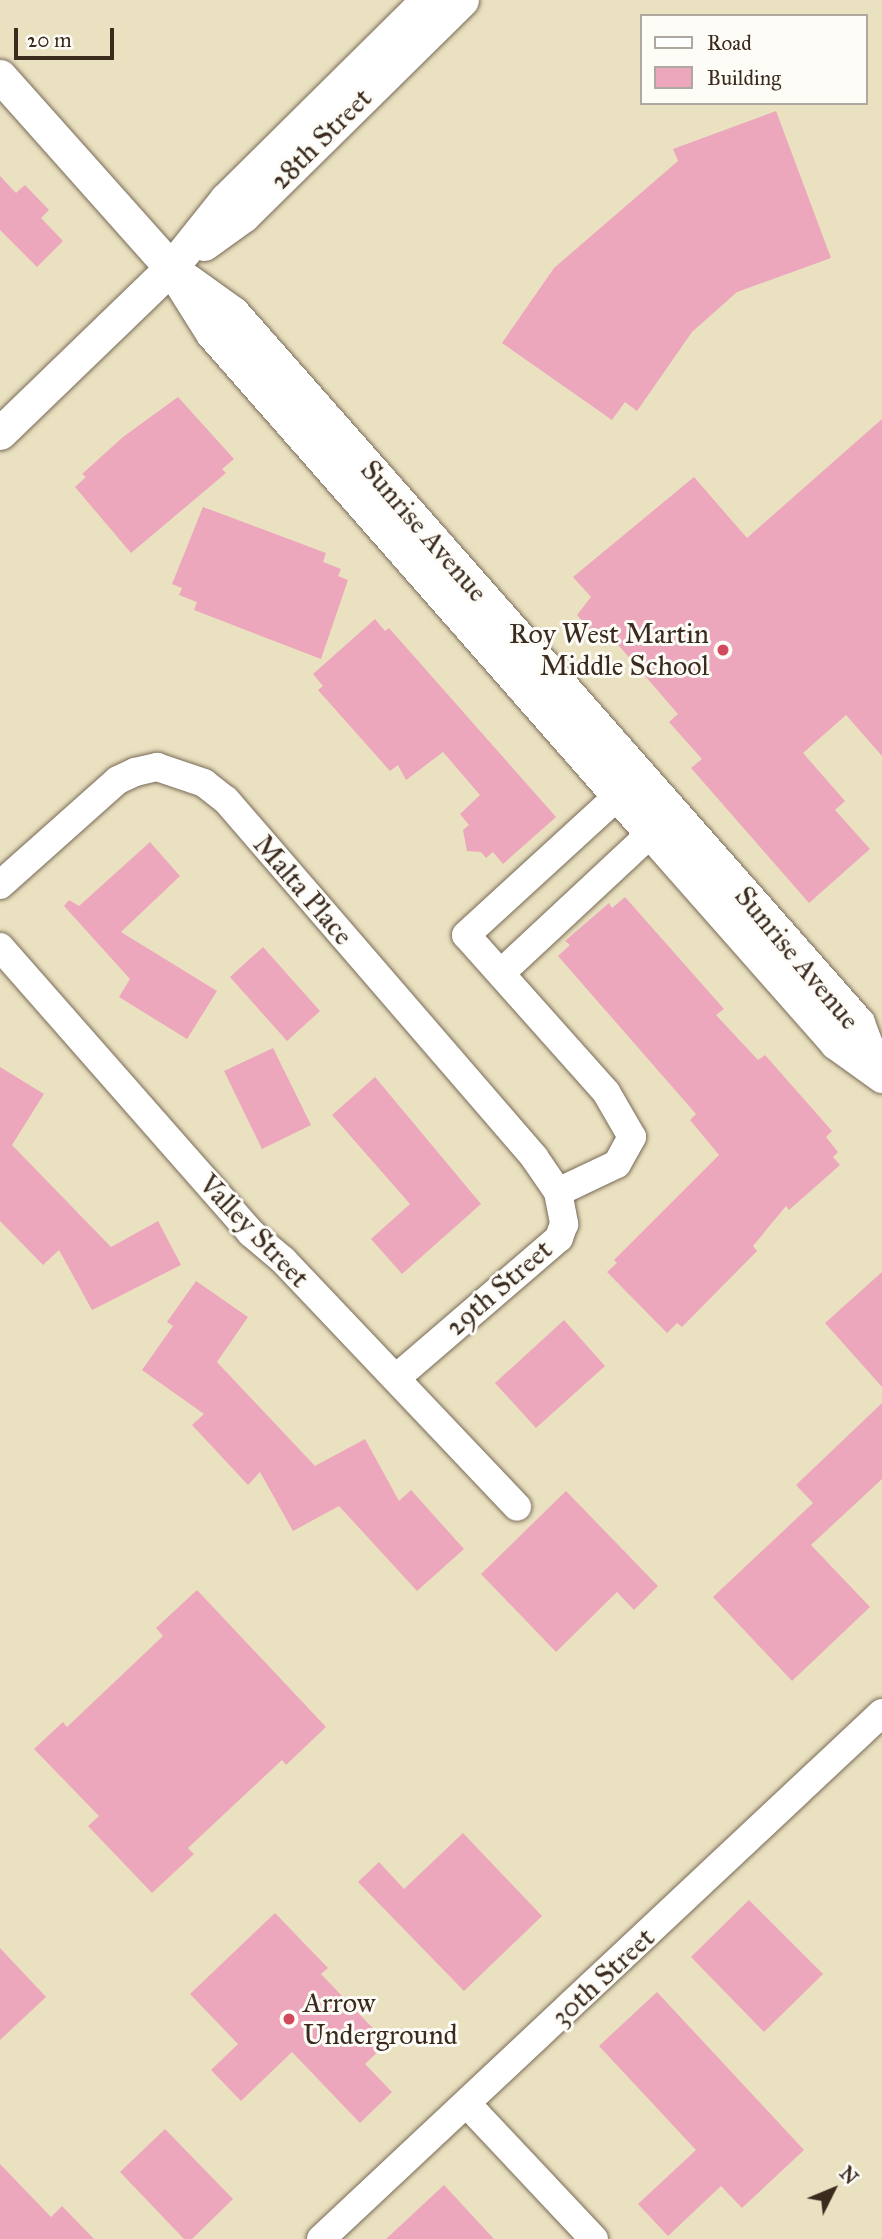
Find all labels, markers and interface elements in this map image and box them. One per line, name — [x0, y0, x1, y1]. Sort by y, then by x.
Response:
scale bar — [18, 14, 117, 58]
legend — [640, 14, 868, 105]
text: 20 m — [27, 27, 72, 53]
text: Road — [707, 30, 752, 56]
text: Building — [707, 65, 781, 91]
street label: 28th Street — [263, 81, 379, 197]
street label: Sunrise Avenue — [353, 453, 495, 609]
place label: Roy West Martin Middle School — [509, 617, 709, 683]
marker: Roy West Martin Middle School — [715, 642, 731, 658]
street label: Malta Place — [246, 828, 360, 952]
street label: Sunrise Avenue — [727, 880, 867, 1036]
street label: Valley Street — [192, 1167, 316, 1295]
street label: 29th Street — [439, 1233, 559, 1343]
street label: 30th Street — [545, 1921, 661, 2033]
place label: Arrow Underground — [303, 1986, 458, 2052]
marker: Arrow Underground — [281, 2011, 297, 2027]
north arrow — [798, 2155, 868, 2225]
text: N — [835, 2162, 863, 2189]

